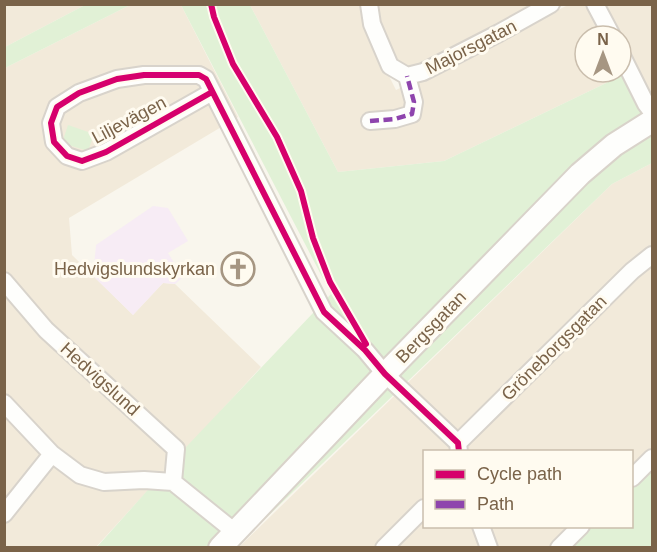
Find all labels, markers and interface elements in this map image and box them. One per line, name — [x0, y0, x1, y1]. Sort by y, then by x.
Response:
street label: Majorsgatan — [422, 16, 520, 78]
north arrow — [573, 24, 633, 84]
text: N — [597, 31, 609, 48]
street label: Liljevägen — [89, 92, 169, 148]
church icon: Hedvigslundskyrkan — [220, 251, 256, 287]
place label: Hedvigslundskyrkan — [54, 259, 215, 279]
street label: Bergsgatan — [392, 287, 470, 367]
street label: Gröneborgsgatan — [497, 291, 611, 405]
street label: Hedvigslund — [56, 338, 144, 420]
legend — [423, 450, 633, 528]
text: Cycle path — [477, 464, 562, 484]
text: Path — [477, 494, 514, 514]

